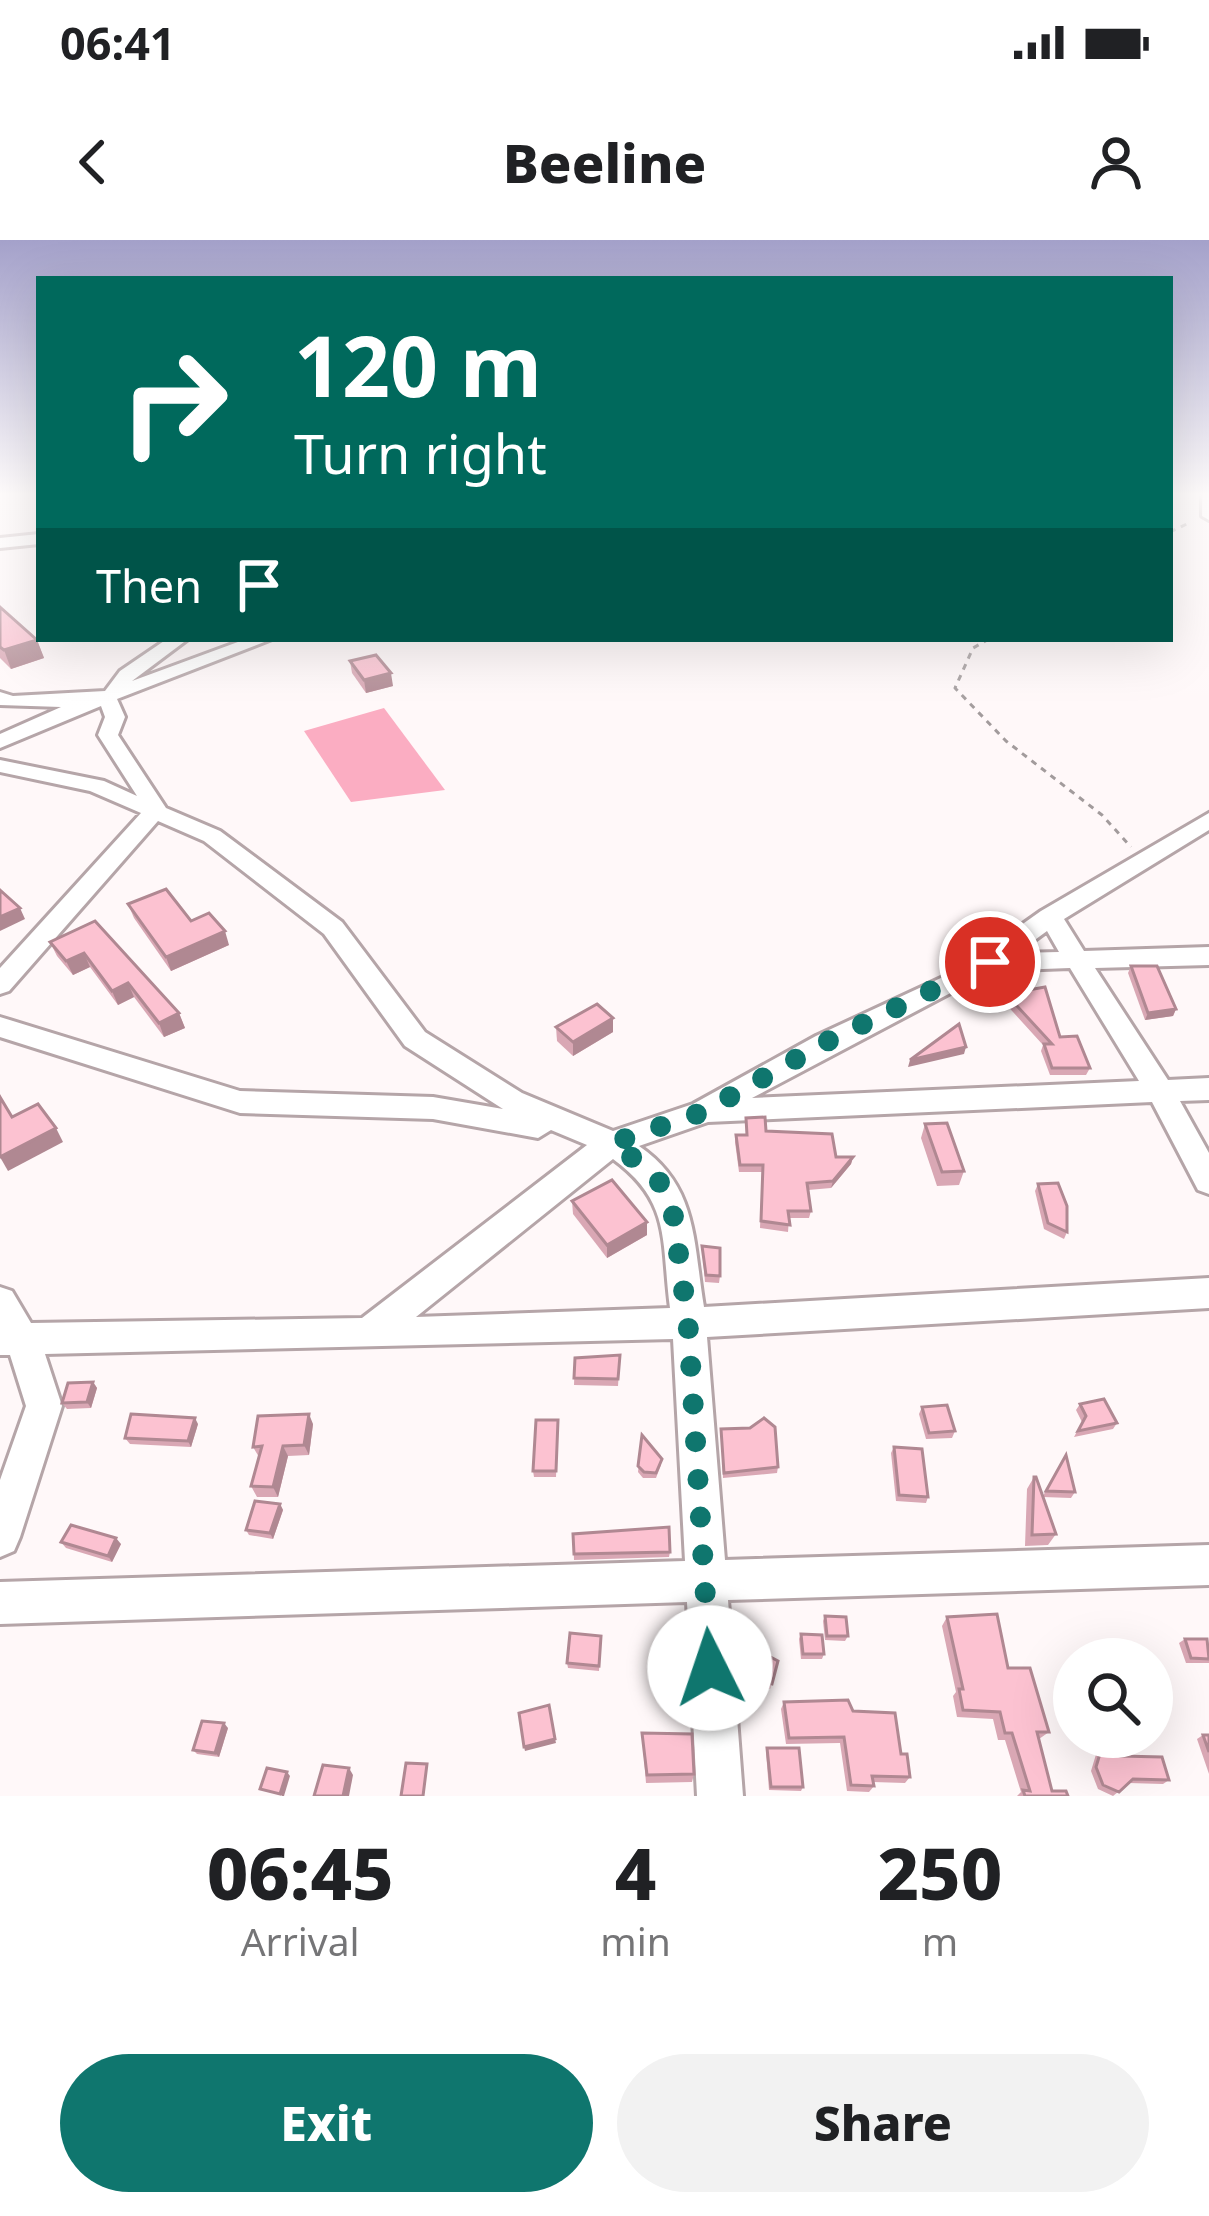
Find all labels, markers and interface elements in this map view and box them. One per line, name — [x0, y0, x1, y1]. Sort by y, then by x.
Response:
text: 06:41 — [60, 12, 176, 73]
text: Beeline — [503, 125, 706, 199]
icon: back — [60, 129, 126, 195]
icon: person — [1083, 129, 1149, 195]
text: 120 m — [294, 307, 542, 422]
icon: right — [96, 324, 252, 480]
text: Turn right — [294, 416, 547, 490]
icon: arrive — [226, 552, 292, 618]
text: Then — [96, 555, 202, 616]
pin — [939, 911, 1041, 1013]
icon: arrive — [957, 929, 1023, 995]
position arrow — [647, 1605, 773, 1731]
map controls — [1053, 1638, 1173, 1758]
button: search — [1053, 1638, 1173, 1758]
text: 06:45 — [207, 1823, 394, 1921]
text: 4 — [615, 1823, 656, 1921]
text: 250 — [878, 1823, 1002, 1921]
text: Arrival — [241, 1914, 360, 1967]
text: min — [600, 1914, 671, 1967]
text: m — [922, 1914, 958, 1967]
button: Exit — [60, 2054, 593, 2192]
button: Share — [617, 2054, 1149, 2192]

